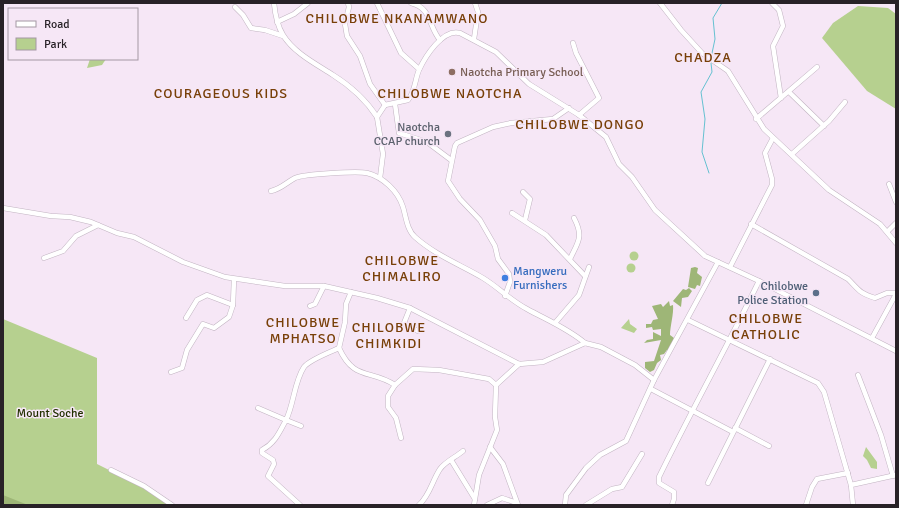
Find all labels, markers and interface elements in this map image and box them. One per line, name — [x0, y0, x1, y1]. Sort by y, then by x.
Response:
legend — [8, 8, 138, 60]
district label: CHILOBWE NKANAMWANO — [306, 10, 488, 27]
text: Road — [44, 17, 70, 32]
text: Park — [44, 37, 67, 52]
district label: CHADZA — [674, 49, 732, 66]
place label: Naotcha Primary School — [460, 65, 584, 80]
marker: Naotcha Primary School — [447, 67, 457, 77]
district label: COURAGEOUS KIDS — [154, 85, 288, 102]
district label: CHILOBWE NAOTCHA — [377, 85, 523, 102]
district label: CHILOBWE DONGO — [515, 116, 645, 133]
place label: Naotcha CCAP church — [374, 120, 440, 149]
marker: Naotcha CCAP church — [443, 129, 453, 139]
district label: CHILOBWE CHIMALIRO — [362, 252, 442, 285]
place label: Mangweru Furnishers — [513, 264, 567, 293]
marker: Mangweru Furnishers — [500, 273, 510, 283]
place label: Chilobwe Police Station — [737, 279, 808, 308]
marker: Chilobwe Police Station — [811, 288, 821, 298]
district label: CHILOBWE CATHOLIC — [729, 310, 803, 343]
district label: CHILOBWE MPHATSO — [266, 314, 340, 347]
district label: CHILOBWE CHIMKIDI — [352, 319, 426, 352]
park label: Mount Soche — [17, 406, 84, 421]

